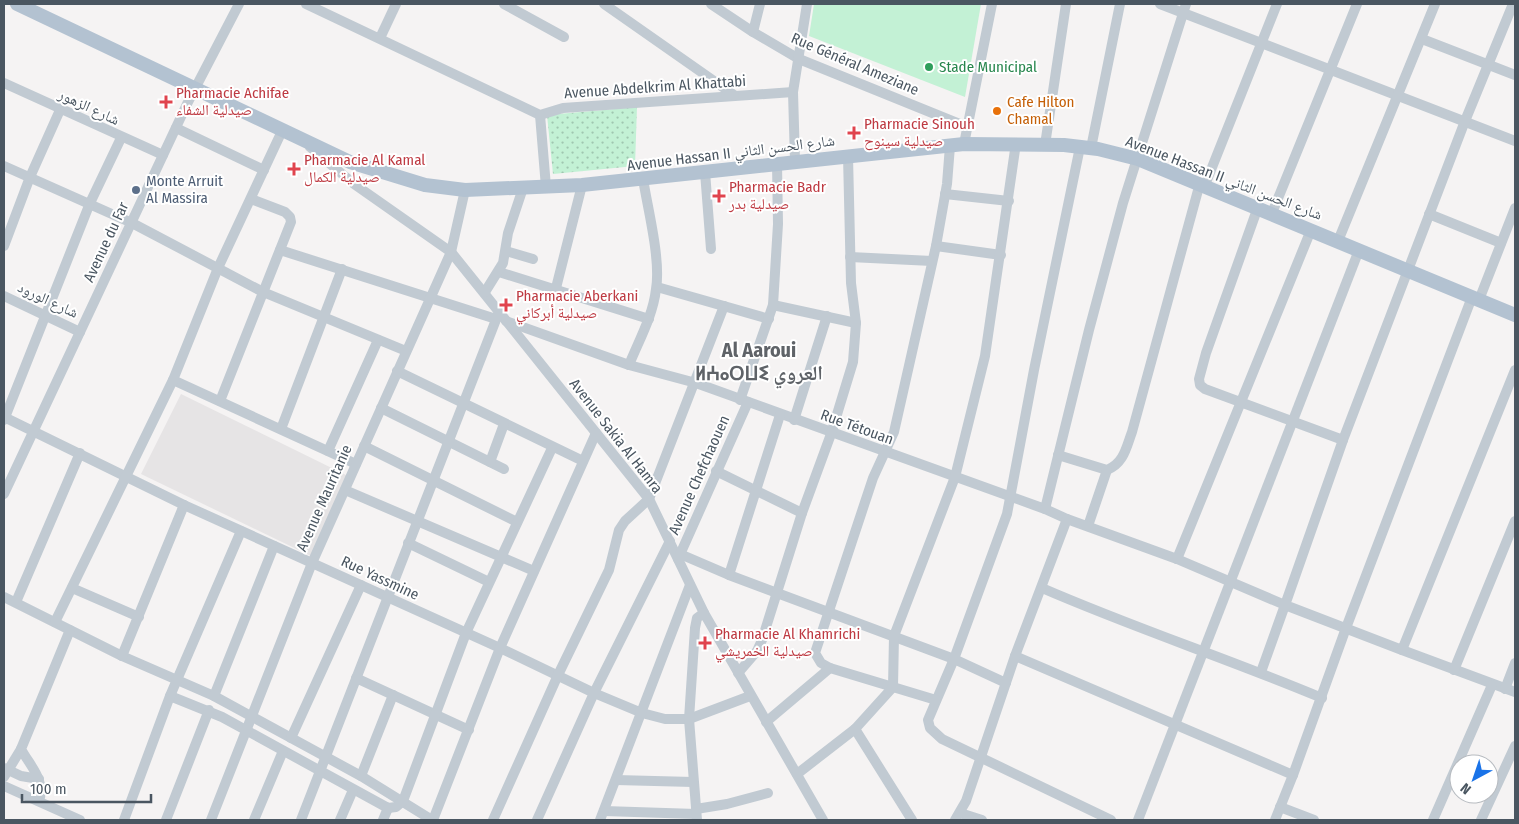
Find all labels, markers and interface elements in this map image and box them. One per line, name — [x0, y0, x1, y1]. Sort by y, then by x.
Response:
street label: Rue Général Ameziane — [789, 29, 921, 99]
place label: Stade Municipal — [939, 58, 1037, 76]
marker: Stade Municipal — [923, 61, 935, 73]
street label: Avenue Abdelkrim Al Khattabi — [563, 72, 747, 102]
place label: Pharmacie Achifae صيدلية الشفاء — [176, 84, 289, 119]
street label: شارع الزهور — [54, 85, 123, 130]
place label: Cafe Hilton Chamal — [1007, 93, 1075, 128]
marker: Pharmacie Achifae صيدلية الشفاء — [160, 96, 172, 108]
marker: Cafe Hilton Chamal — [991, 105, 1003, 117]
place label: Pharmacie Sinouh صيدلية سينوح — [864, 115, 975, 151]
marker: Pharmacie Sinouh صيدلية سينوح — [848, 127, 860, 139]
street label: Avenue Hassan II شارع الحسن الثاني — [626, 131, 836, 177]
street label: Avenue Hassan II شارع الحسن الثاني — [1122, 132, 1325, 227]
place label: Pharmacie Al Kamal صيدلية الكمال — [304, 151, 425, 187]
marker: Pharmacie Al Kamal صيدلية الكمال — [288, 163, 300, 175]
place label: Monte Arruit Al Massira — [146, 172, 223, 207]
place label: Pharmacie Badr صيدلية بدر — [728, 178, 827, 213]
marker: Monte Arruit Al Massira — [130, 184, 142, 196]
marker: Pharmacie Badr صيدلية بدر — [713, 190, 725, 202]
street label: Avenue du Far — [80, 198, 133, 285]
street label: شارع الورود — [14, 278, 81, 323]
place label: Pharmacie Aberkani صيدلية أبركاني — [516, 287, 638, 325]
marker: Pharmacie Aberkani صيدلية أبركاني — [500, 299, 512, 311]
district label: Al Aaroui ⵍⵄⴰⵔⵡⵉ العروي — [695, 338, 823, 389]
street label: Avenue Sakia Al Hamra — [566, 375, 666, 497]
street label: Rue Tétouan — [818, 406, 896, 448]
street label: Avenue Chefchaouen — [665, 413, 733, 537]
street label: Avenue Mauritanie — [292, 442, 356, 554]
street label: Rue Yassmine — [338, 552, 422, 604]
place label: Pharmacie Al Khamrichi صيدلية الخمريشي — [715, 625, 860, 663]
marker: Pharmacie Al Khamrichi صيدلية الخمريشي — [699, 637, 711, 649]
north arrow — [1449, 754, 1499, 804]
scale bar — [22, 772, 151, 804]
text: N — [1457, 779, 1475, 798]
text: 100 m — [30, 780, 67, 798]

